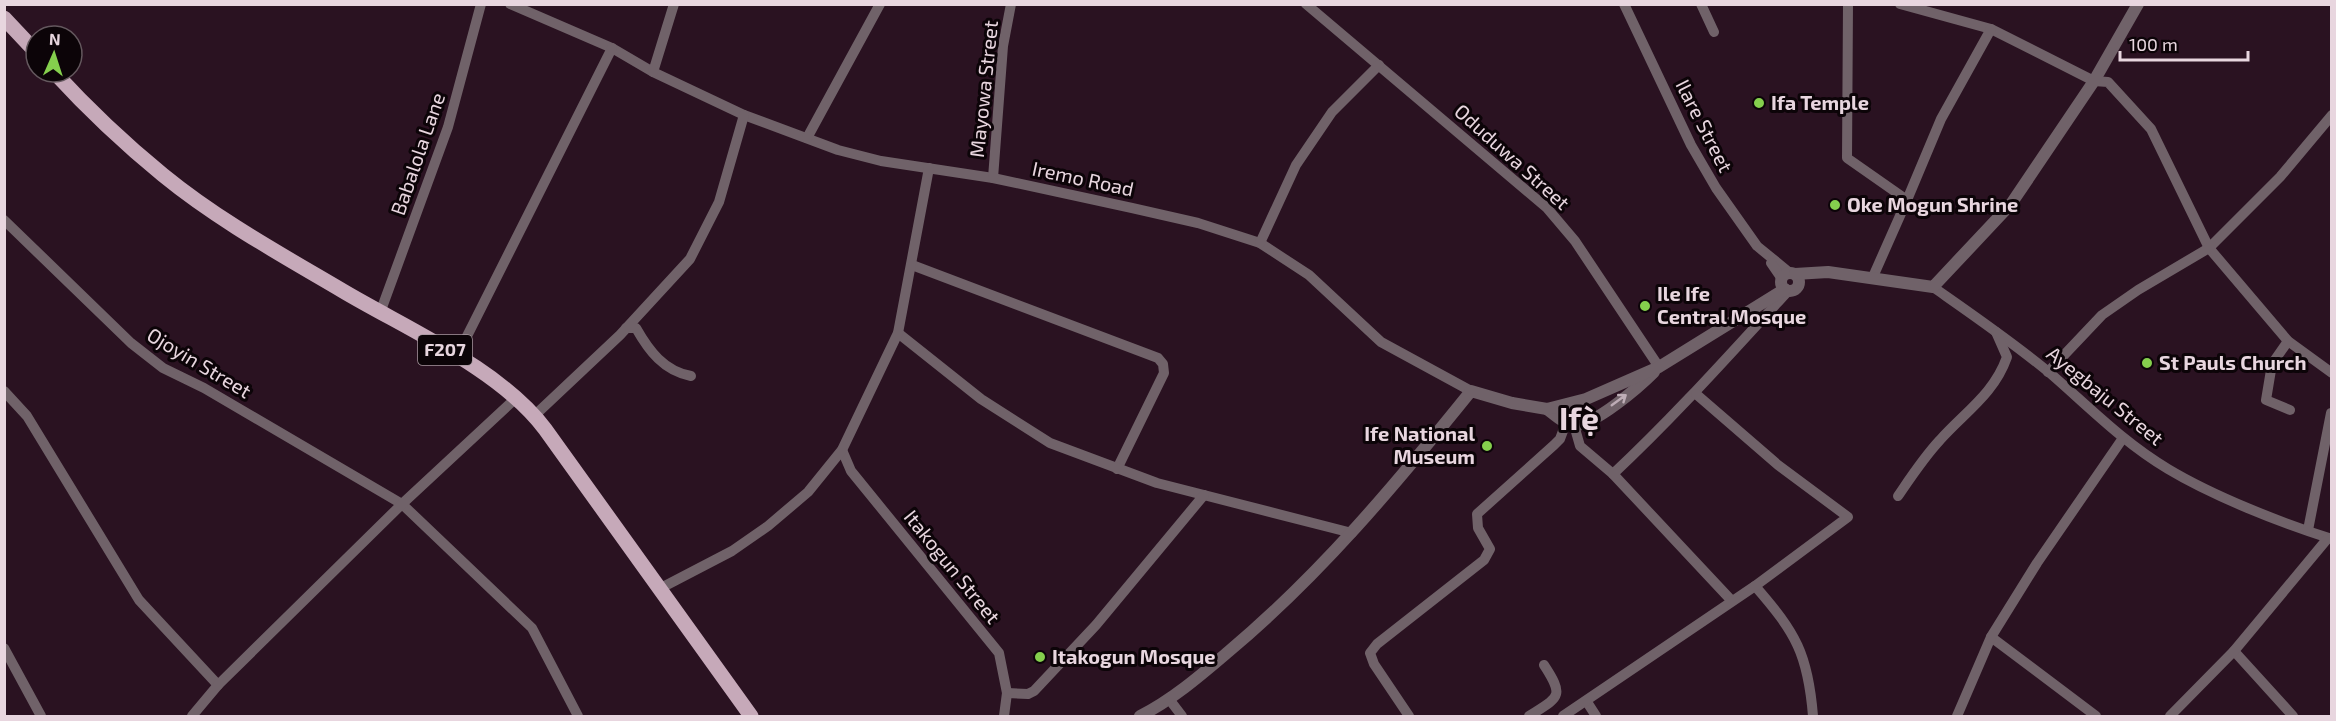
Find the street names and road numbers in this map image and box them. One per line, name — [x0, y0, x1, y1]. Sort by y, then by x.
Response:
street label: Mayowa Street — [964, 19, 1002, 159]
street label: Ilare Street — [1671, 75, 1739, 176]
street label: Babalola Lane — [385, 89, 449, 218]
street label: Oduduwa Street — [1450, 98, 1575, 214]
street label: Iremo Road — [1030, 156, 1136, 200]
street label: Ojoyin Street — [143, 322, 256, 403]
road number: F207 — [418, 335, 472, 365]
street label: Ayegbaju Street — [2042, 341, 2169, 450]
street label: Itakogun Street — [900, 505, 1006, 628]

